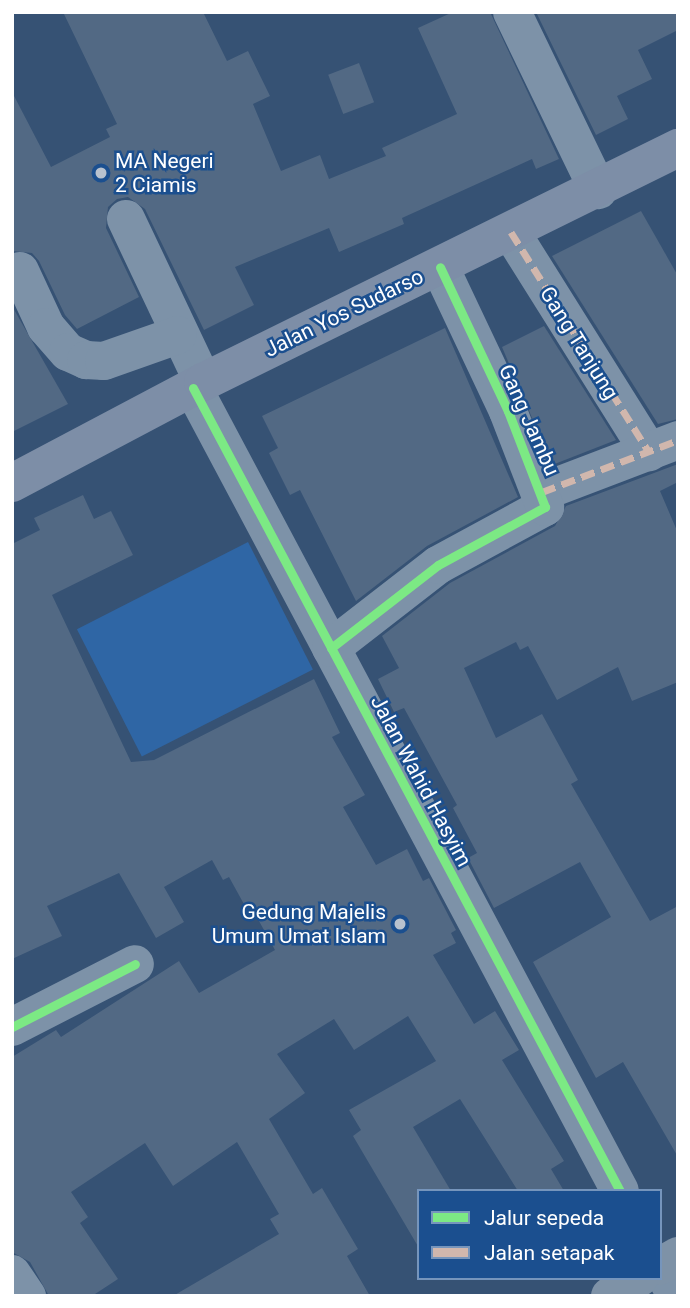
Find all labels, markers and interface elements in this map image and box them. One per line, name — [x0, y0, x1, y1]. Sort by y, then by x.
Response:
place label: MA Negeri 2 Ciamis — [115, 148, 214, 198]
marker: MA Negeri 2 Ciamis — [93, 165, 109, 181]
street label: Jalan Yos Sudarso — [260, 264, 428, 362]
street label: Gang Tanjung — [534, 282, 624, 404]
street label: Gang Jambu — [493, 360, 565, 480]
street label: Jalan Wahid Hasyim — [365, 691, 477, 871]
place label: Gedung Majelis Umum Umat Islam — [212, 899, 386, 949]
marker: Gedung Majelis Umum Umat Islam — [392, 916, 408, 932]
legend — [417, 1189, 662, 1280]
text: Jalur sepeda — [484, 1206, 604, 1230]
text: Jalan setapak — [484, 1241, 614, 1265]

